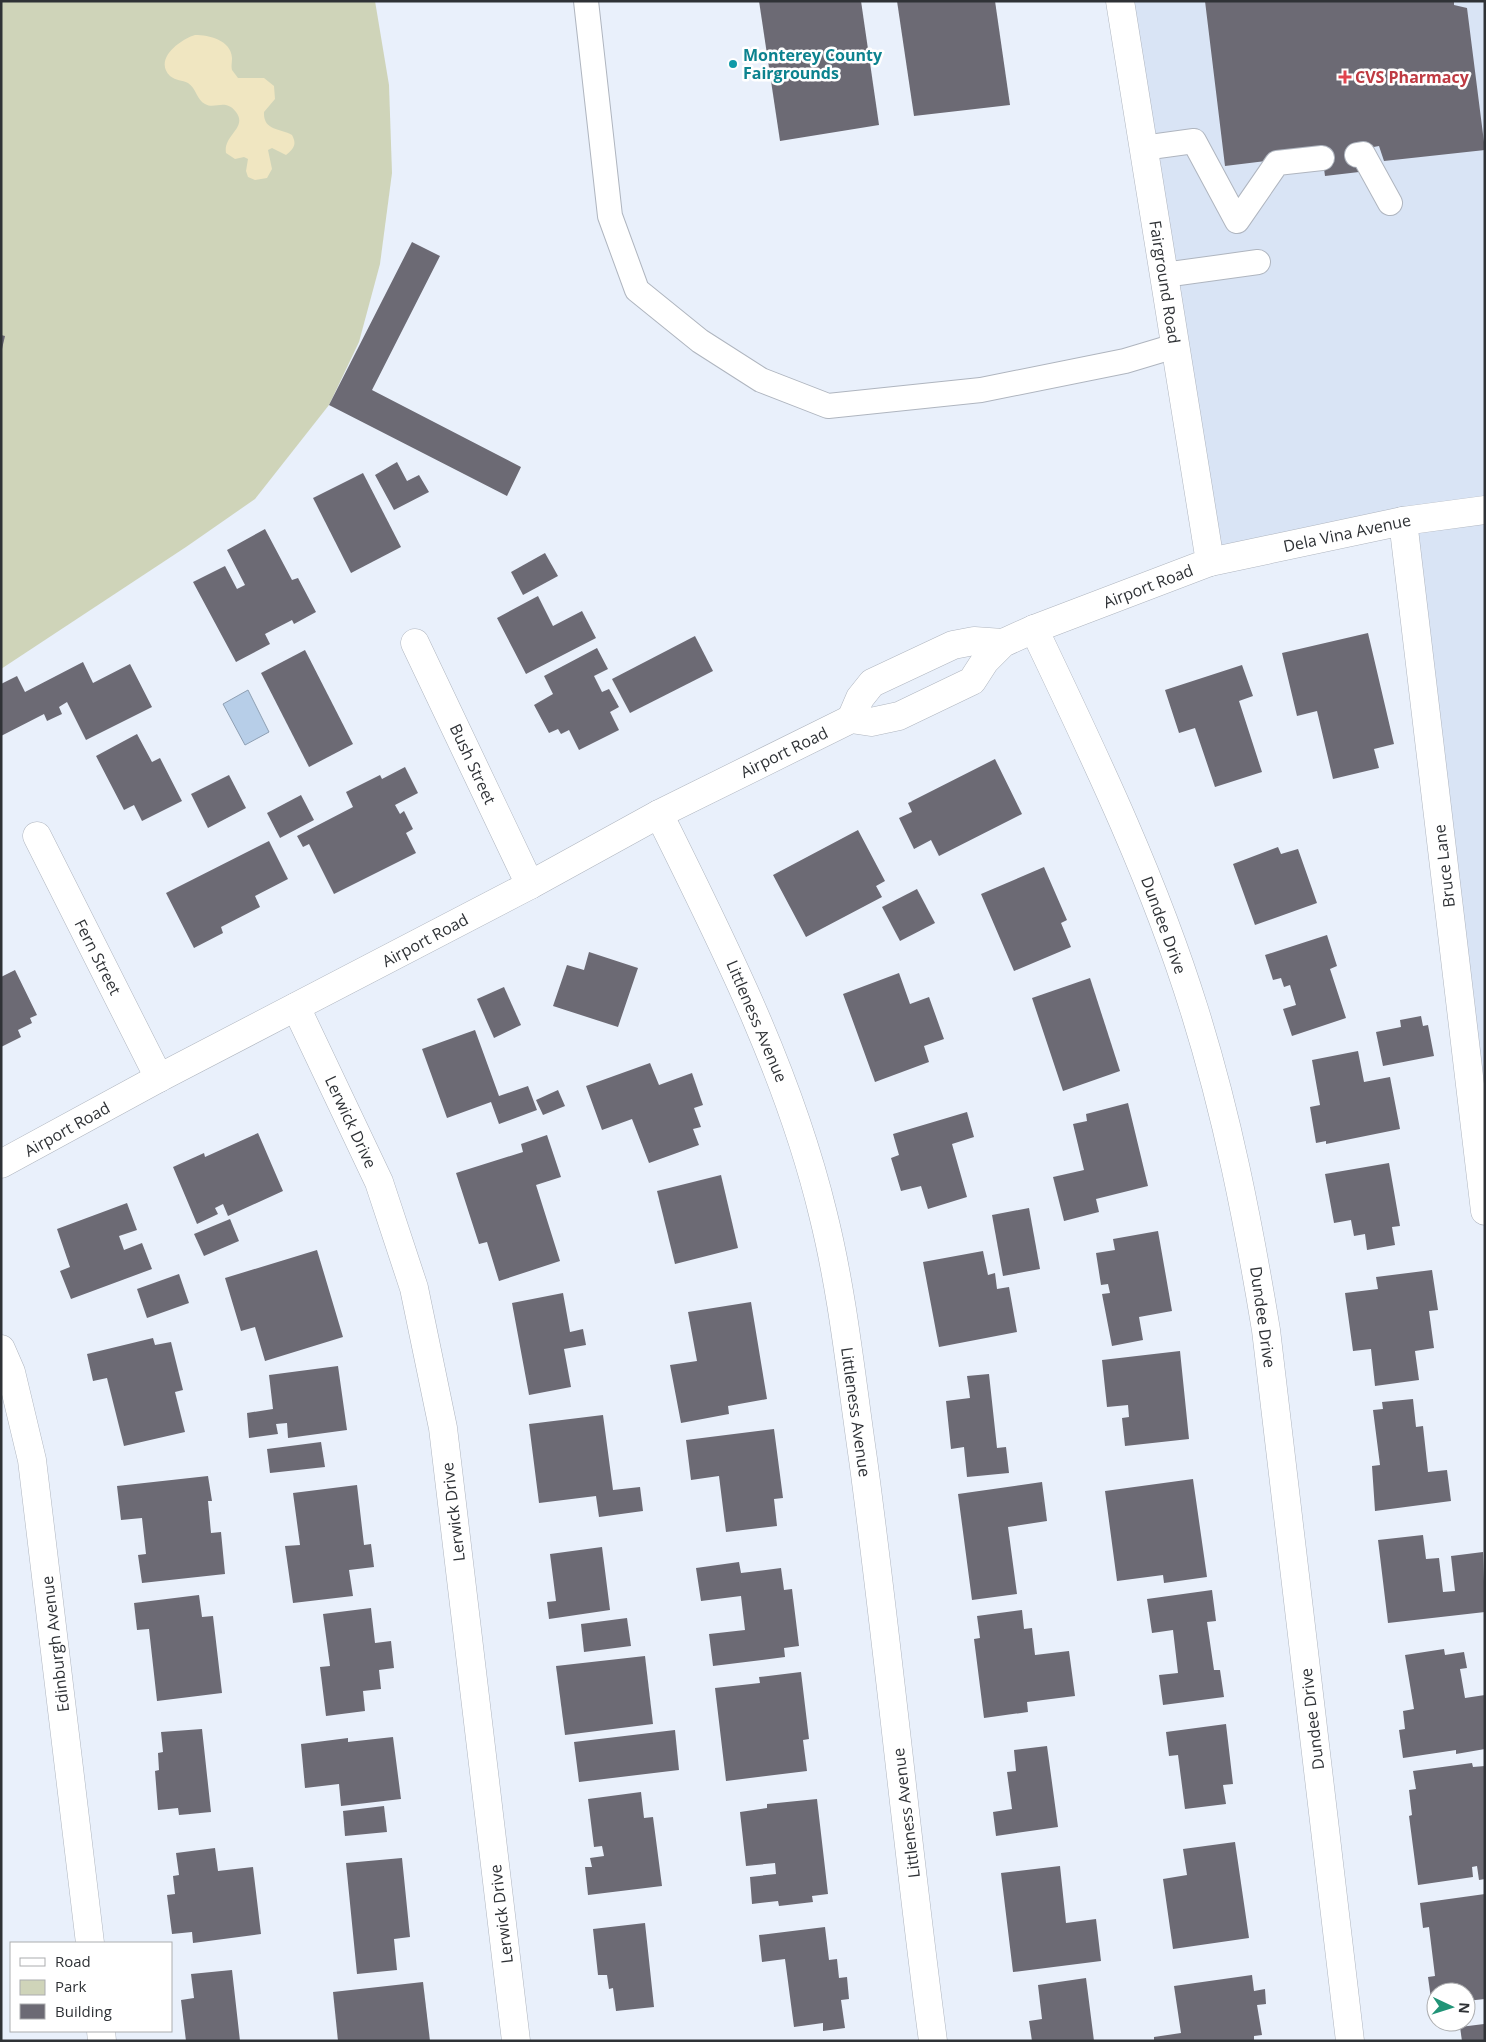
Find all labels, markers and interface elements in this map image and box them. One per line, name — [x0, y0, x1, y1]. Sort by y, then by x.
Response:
place label: Monterey County Fairgrounds — [743, 44, 883, 84]
marker: Monterey County Fairgrounds — [727, 58, 739, 70]
place label: CVS Pharmacy — [1355, 66, 1470, 88]
marker: CVS Pharmacy — [1339, 71, 1351, 83]
street label: Fairground Road — [1144, 219, 1186, 345]
street label: Dela Vina Avenue — [1281, 509, 1413, 557]
street label: Airport Road — [1100, 559, 1196, 613]
street label: Bush Street — [445, 720, 501, 808]
street label: Airport Road — [737, 721, 831, 783]
street label: Bruce Lane — [1428, 823, 1460, 909]
street label: Dundee Drive — [1136, 873, 1192, 977]
street label: Airport Road — [378, 908, 472, 972]
street label: Fern Street — [69, 915, 127, 999]
street label: Littleness Avenue — [721, 957, 793, 1085]
street label: Lerwick Drive — [320, 1072, 382, 1172]
street label: Airport Road — [20, 1096, 114, 1162]
street label: Dundee Drive — [1245, 1265, 1281, 1369]
street label: Littleness Avenue — [836, 1346, 876, 1478]
street label: Lerwick Drive — [436, 1461, 470, 1563]
street label: Edinburgh Avenue — [36, 1575, 74, 1713]
street label: Dundee Drive — [1295, 1667, 1329, 1771]
street label: Littleness Avenue — [887, 1747, 925, 1879]
street label: Lerwick Drive — [484, 1863, 518, 1965]
legend — [10, 1942, 172, 2032]
text: Road — [55, 1951, 91, 1971]
text: Park — [55, 1976, 86, 1996]
north arrow — [1426, 1982, 1476, 2032]
text: Building — [55, 2001, 112, 2021]
text: N — [1455, 2002, 1474, 2014]

